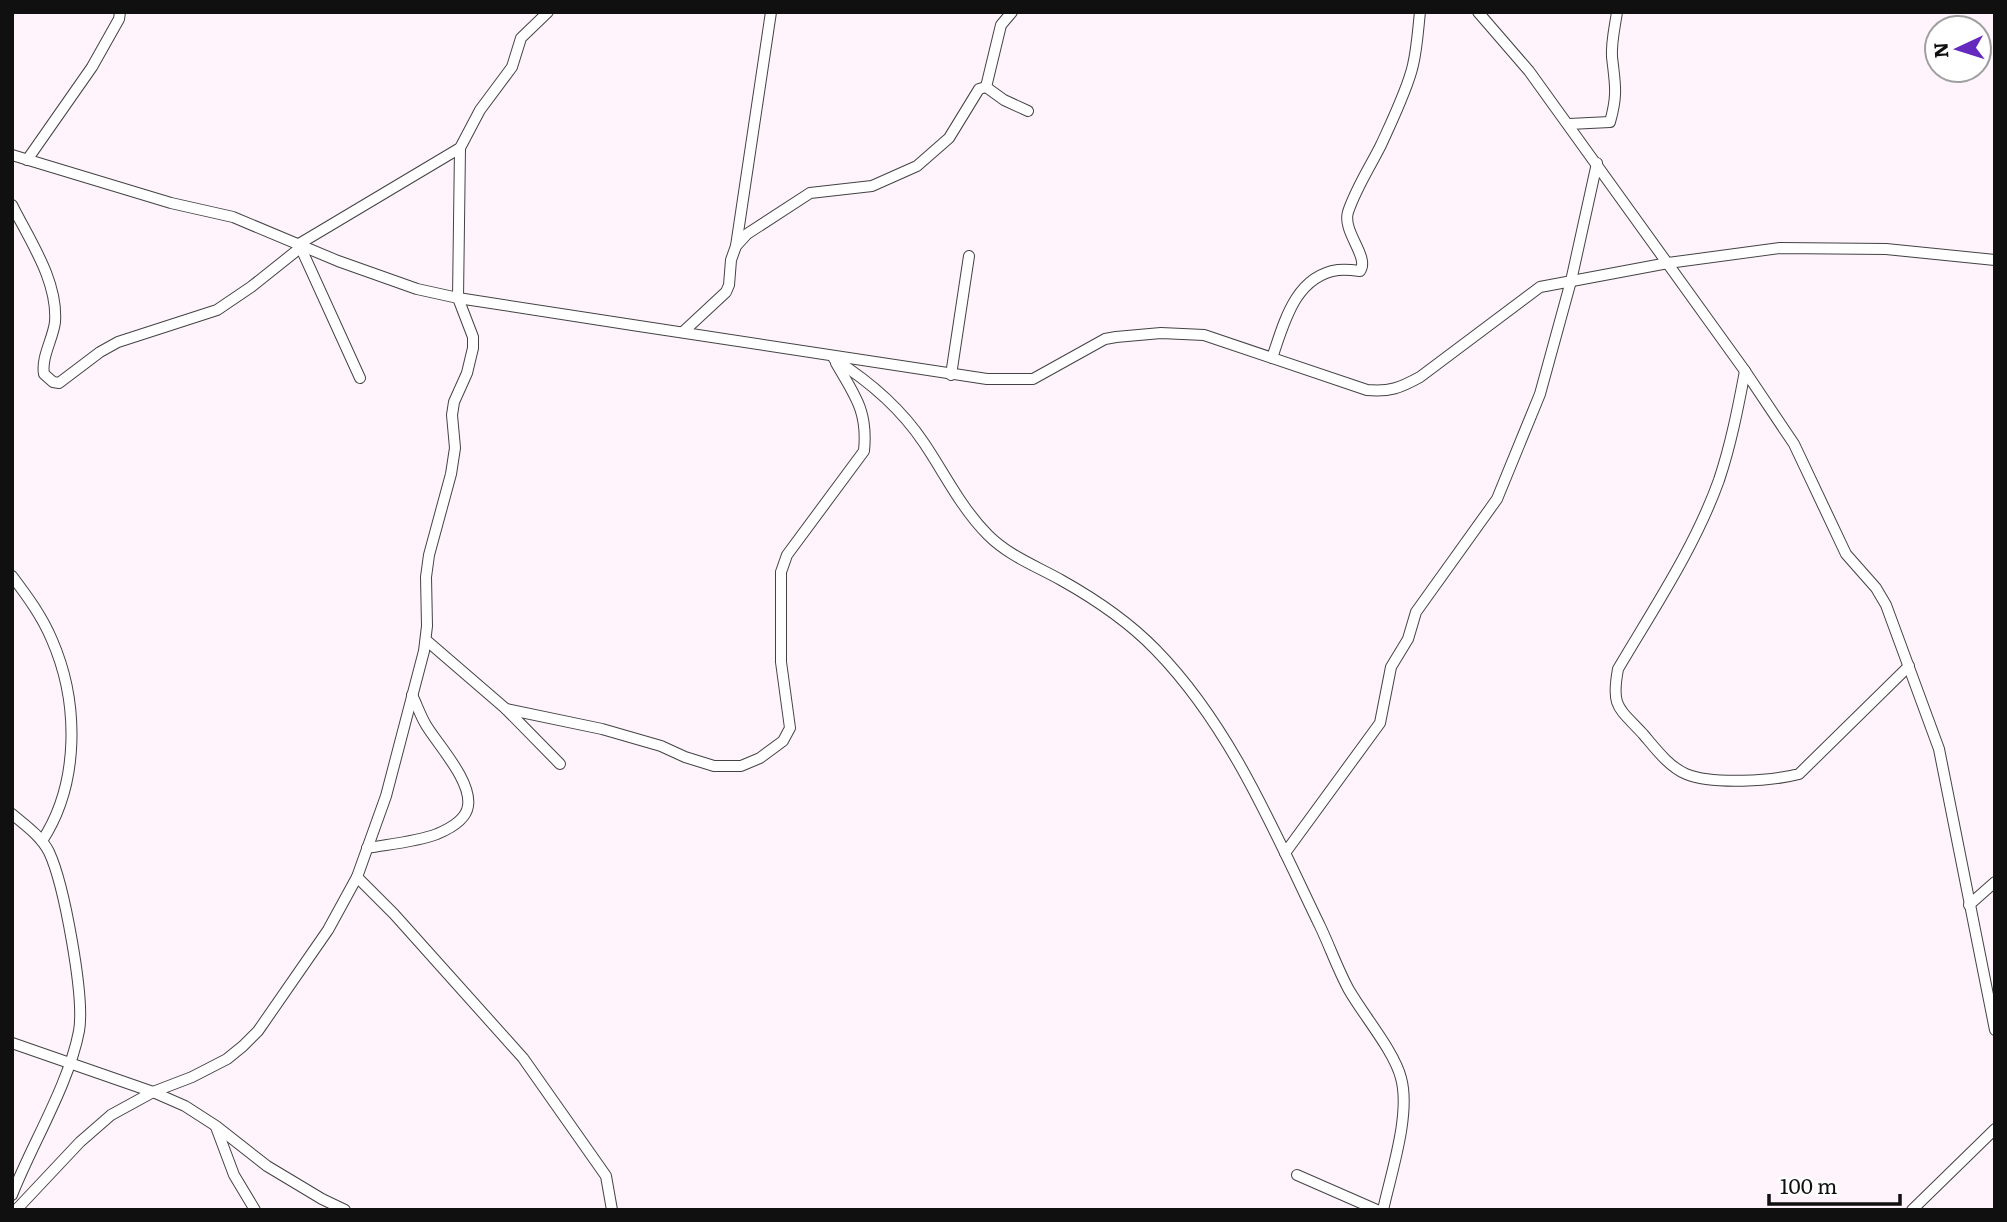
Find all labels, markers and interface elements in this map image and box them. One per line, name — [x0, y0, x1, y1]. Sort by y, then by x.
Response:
north arrow — [1923, 14, 1993, 84]
text: N — [1926, 41, 1955, 59]
scale bar — [1769, 1162, 1900, 1206]
text: 100 m — [1780, 1169, 1837, 1200]

